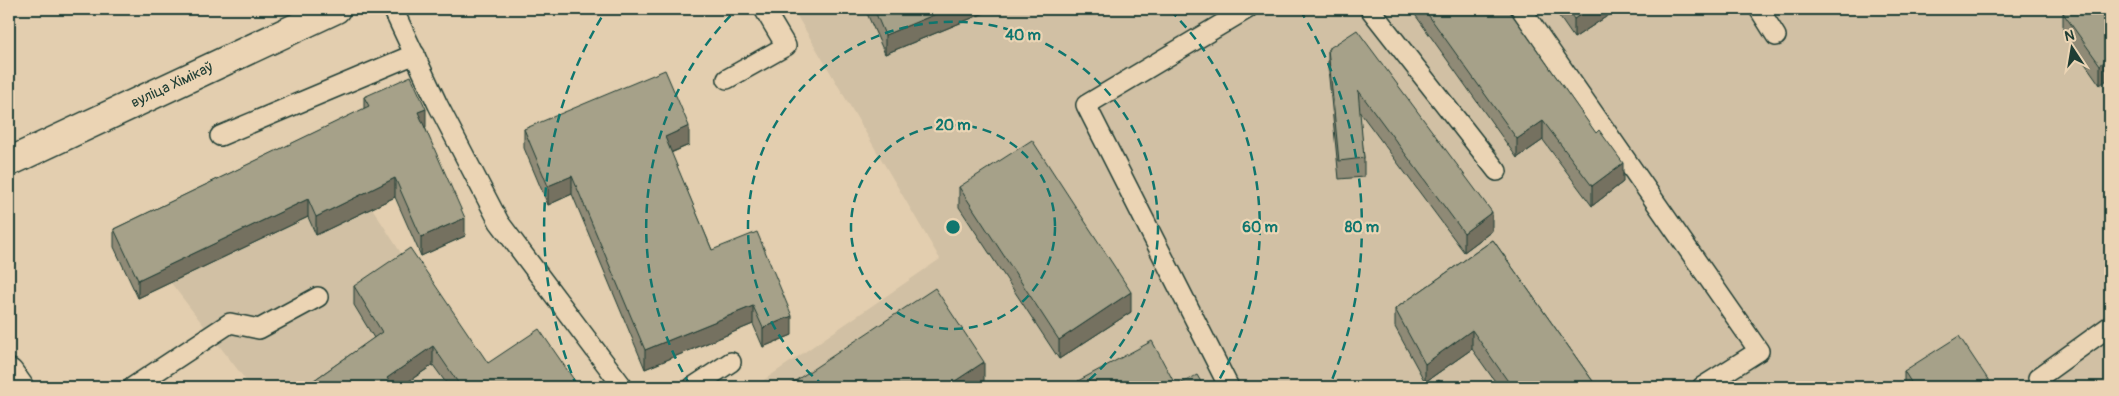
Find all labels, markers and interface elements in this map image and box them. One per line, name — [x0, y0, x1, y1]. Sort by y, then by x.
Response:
north arrow — [2046, 22, 2096, 72]
text: 40 m — [1005, 26, 1041, 45]
text: N — [2063, 26, 2076, 45]
street label: вуліца Хімікаў — [128, 57, 217, 112]
text: 20 m — [935, 116, 971, 135]
centre of rings — [944, 218, 962, 236]
text: 60 m — [1242, 218, 1278, 237]
text: 80 m — [1345, 218, 1379, 237]

